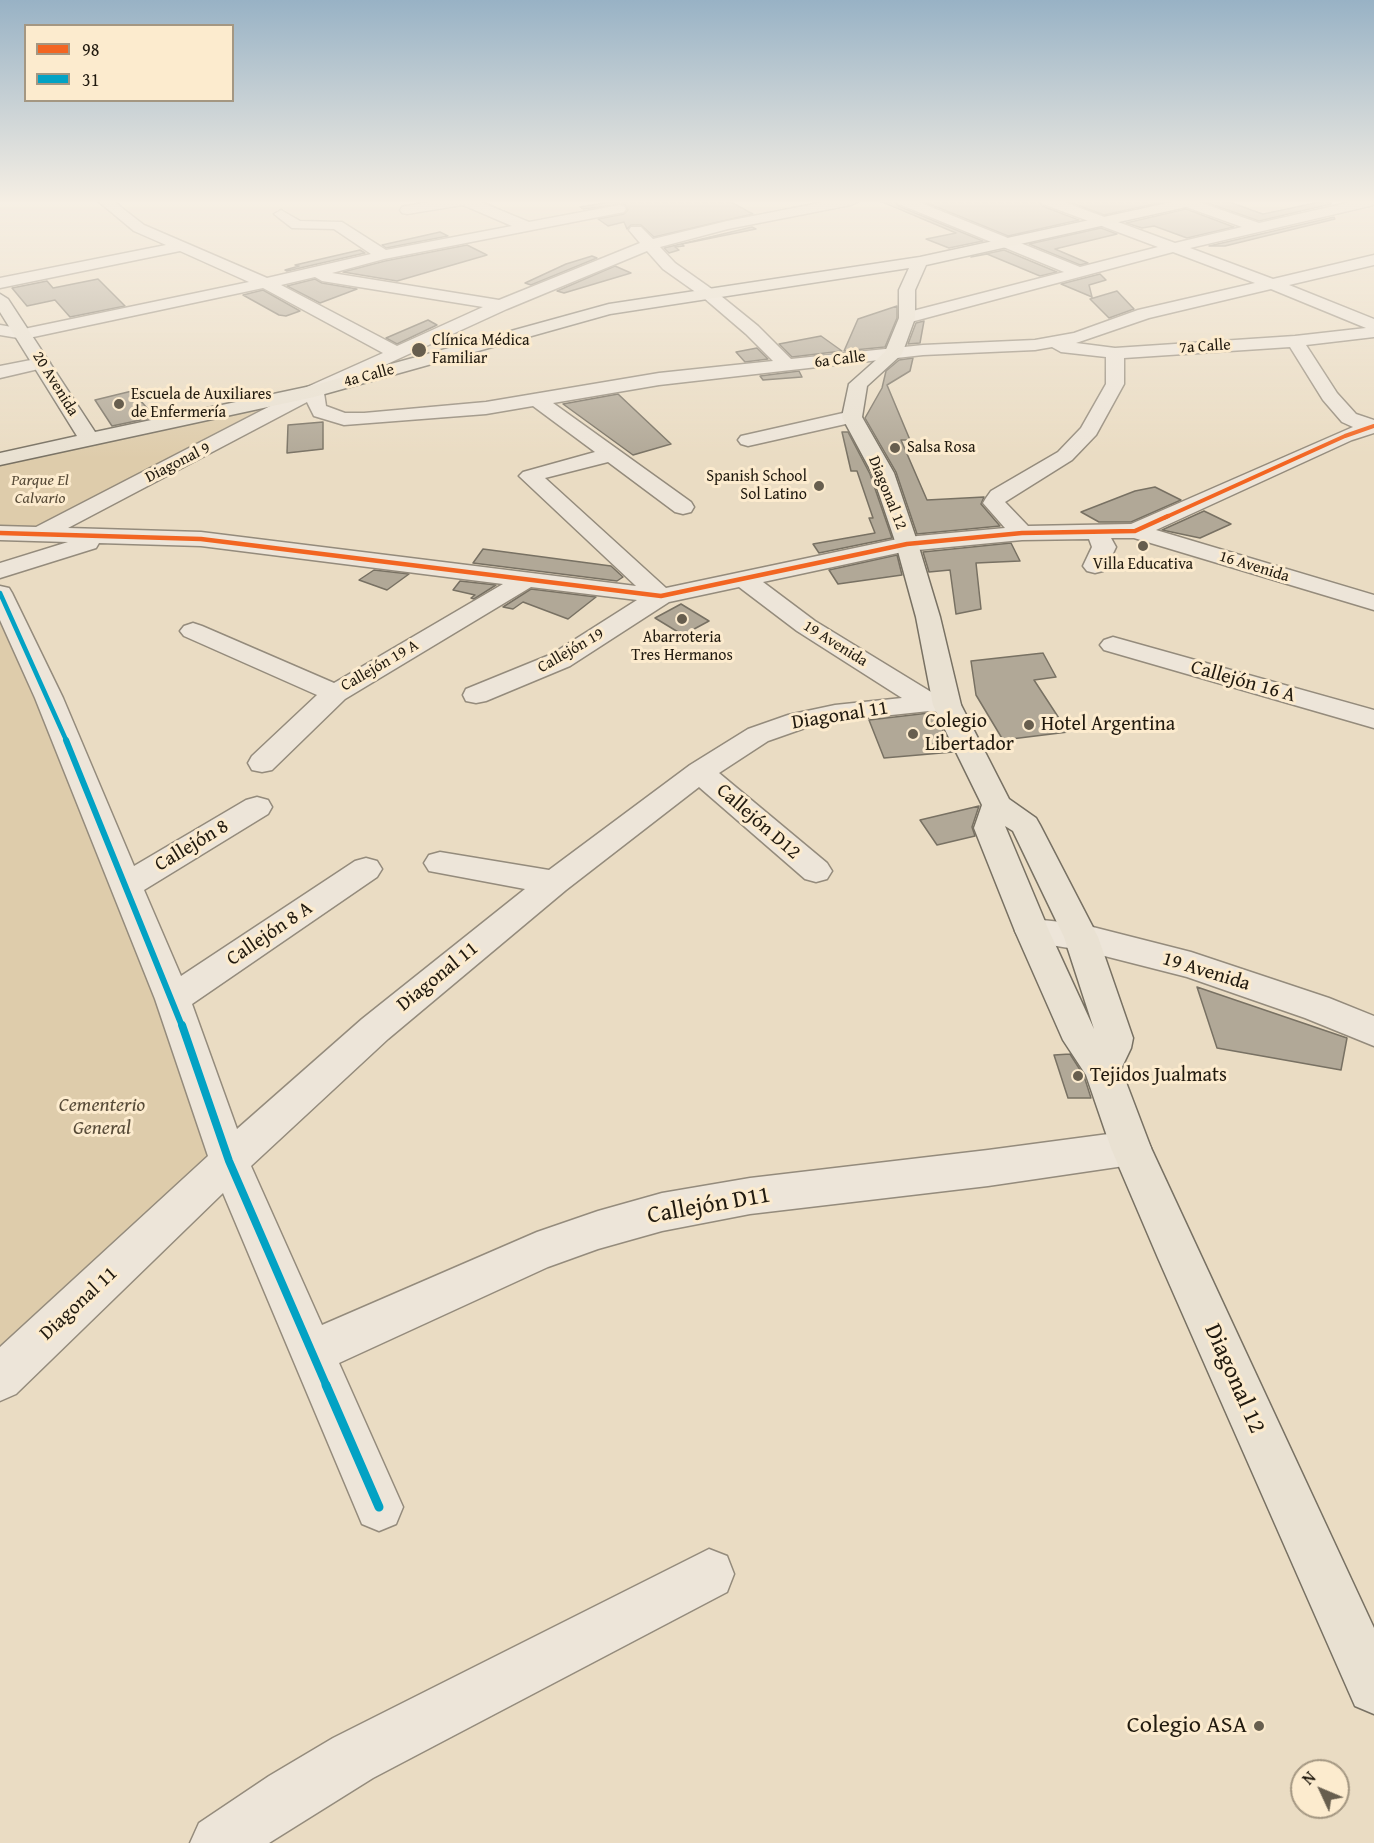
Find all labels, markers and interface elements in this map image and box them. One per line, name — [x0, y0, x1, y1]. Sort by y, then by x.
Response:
legend — [24, 24, 234, 102]
text: 98 — [82, 36, 99, 63]
text: 31 — [82, 66, 99, 93]
place label: Clínica Médica Familiar — [432, 331, 530, 369]
street label: 7a Calle — [1179, 336, 1231, 358]
marker: Clínica Médica Familiar — [410, 341, 428, 359]
street label: 6a Calle — [813, 347, 867, 373]
street label: 20 Avenida — [28, 348, 82, 420]
street label: 4a Calle — [342, 360, 396, 392]
place label: Escuela de Auxiliares de Enfermería — [131, 385, 272, 423]
marker: Escuela de Auxiliares de Enfermería — [112, 397, 126, 411]
place label: Salsa Rosa — [907, 438, 976, 458]
street label: Diagonal 9 — [142, 439, 214, 487]
marker: Salsa Rosa — [888, 441, 902, 455]
street label: Diagonal 12 — [864, 453, 910, 533]
place label: Spanish School Sol Latino — [706, 467, 807, 505]
park label: Parque El Calvario — [11, 471, 69, 509]
marker: Spanish School Sol Latino — [812, 479, 826, 493]
marker: Villa Educativa — [1136, 539, 1150, 553]
street label: 16 Avenida — [1217, 547, 1291, 587]
place label: Villa Educativa — [1093, 555, 1193, 575]
marker: Abarroteria Tres Hermanos — [675, 612, 689, 626]
street label: 19 Avenida — [799, 617, 871, 671]
street label: Callejón 19 — [535, 624, 607, 678]
place label: Abarroteria Tres Hermanos — [631, 628, 733, 666]
street label: Callejón 19 A — [338, 636, 422, 696]
street label: Callejón 16 A — [1188, 656, 1298, 708]
street label: Diagonal 11 — [790, 697, 890, 735]
place label: Colegio Libertador — [925, 710, 1014, 757]
place label: Hotel Argentina — [1041, 713, 1175, 737]
marker: Hotel Argentina — [1022, 718, 1036, 732]
marker: Colegio Libertador — [906, 727, 920, 741]
street label: Callejón D12 — [711, 779, 805, 865]
street label: Callejón 8 — [151, 815, 233, 877]
street label: Callejón 8 A — [223, 897, 317, 971]
street label: Diagonal 11 — [393, 937, 483, 1017]
street label: 19 Avenida — [1159, 947, 1253, 997]
place label: Tejidos Jualmats — [1090, 1064, 1227, 1088]
marker: Tejidos Jualmats — [1071, 1069, 1085, 1083]
park label: Cementerio General — [59, 1094, 145, 1141]
street label: Callejón D11 — [645, 1181, 773, 1231]
street label: Diagonal 11 — [35, 1262, 123, 1346]
street label: Diagonal 12 — [1197, 1320, 1271, 1438]
place label: Colegio ASA — [1127, 1712, 1247, 1740]
marker: Colegio ASA — [1252, 1719, 1266, 1733]
north arrow — [1290, 1759, 1350, 1819]
text: N — [1296, 1766, 1321, 1790]

